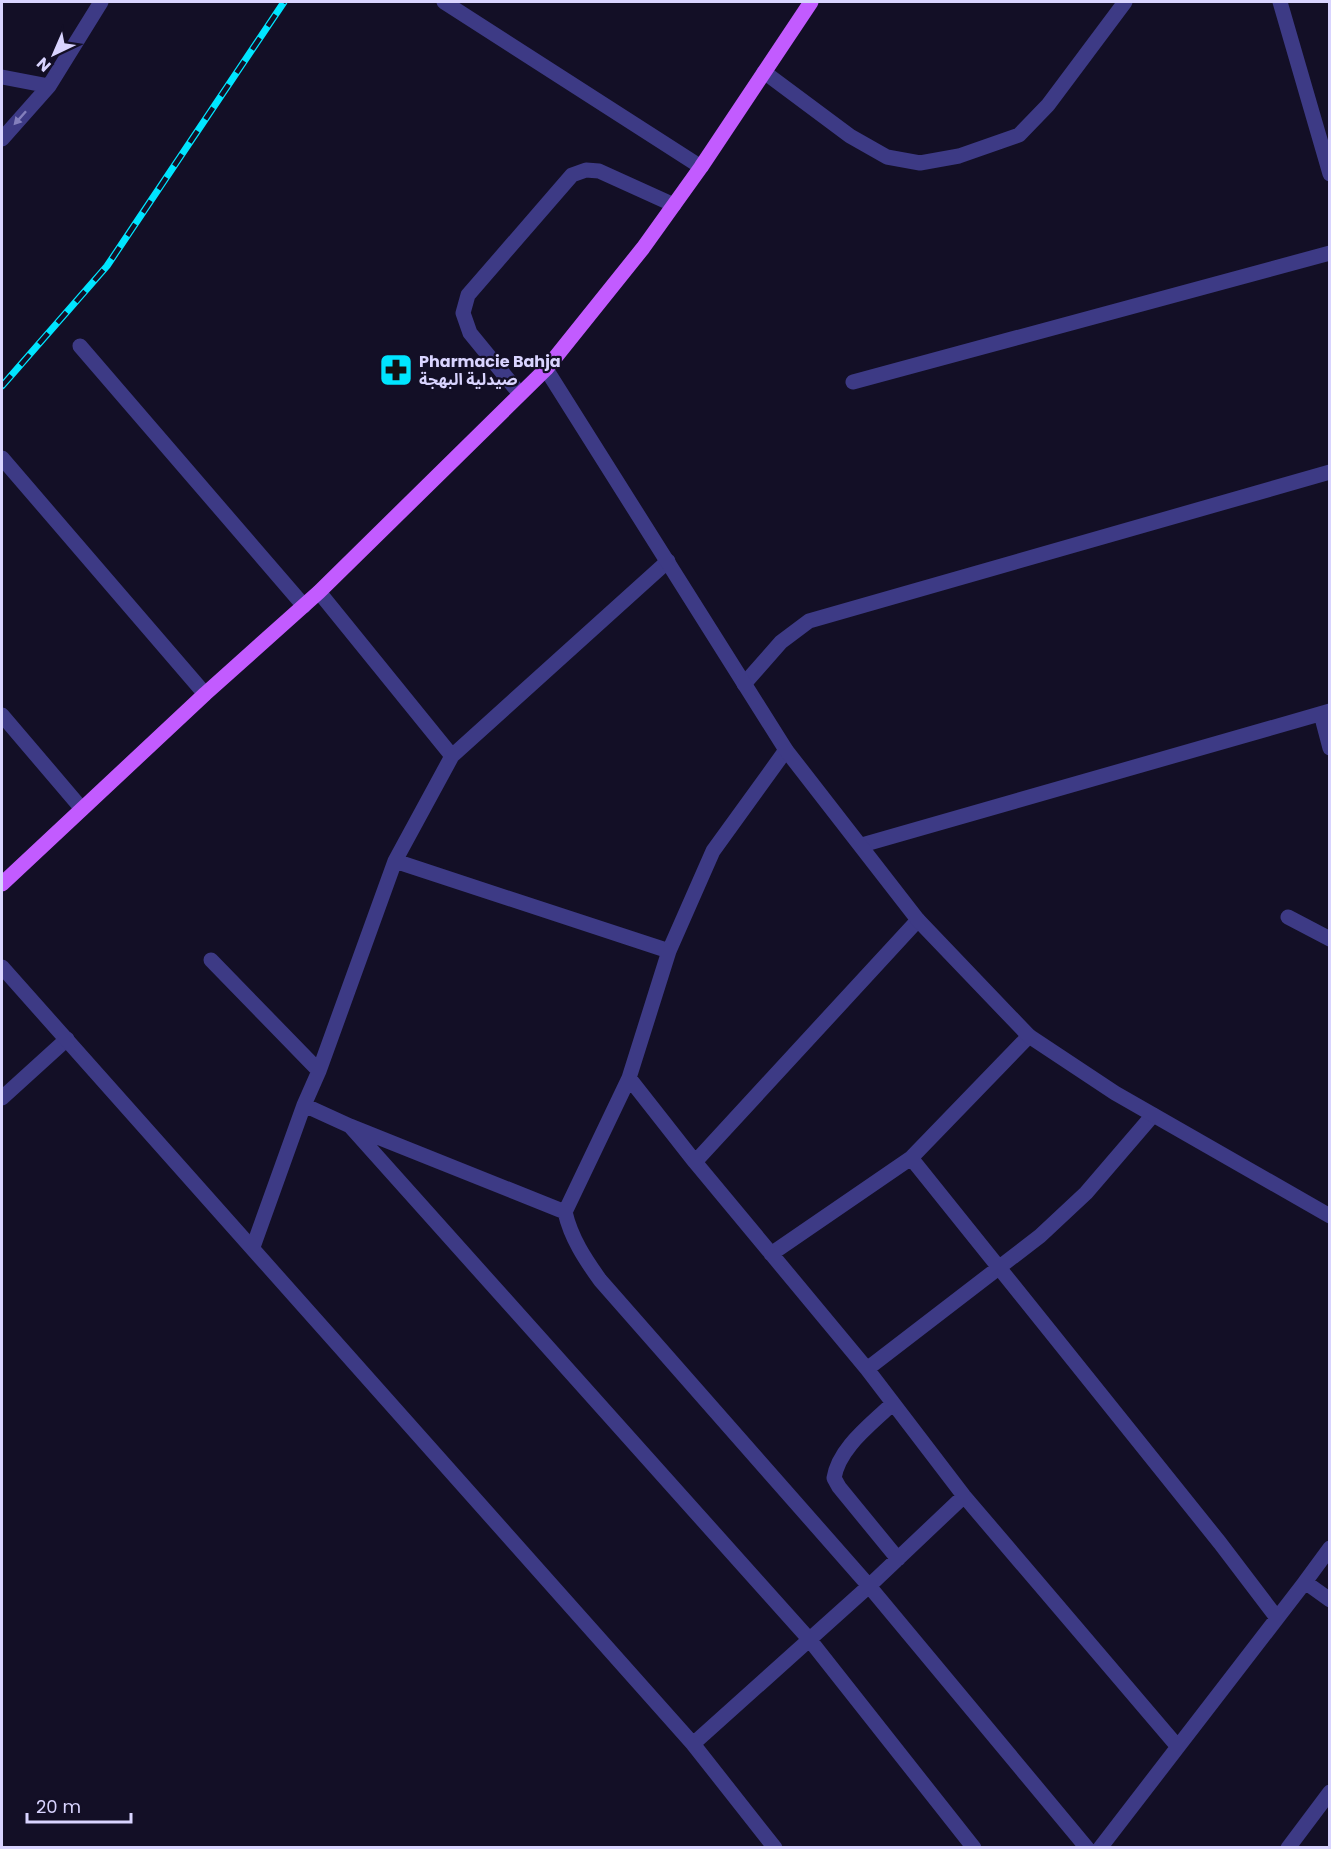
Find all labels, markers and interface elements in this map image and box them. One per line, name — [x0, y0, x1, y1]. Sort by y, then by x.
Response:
north arrow — [24, 24, 84, 84]
text: N — [32, 52, 56, 77]
one-way arrow — [13, 111, 27, 126]
place label: Pharmacie Bahja صيدلية البهجة — [419, 350, 561, 391]
pharmacy icon: Pharmacie Bahja صيدلية البهجة — [378, 352, 414, 388]
scale bar — [27, 1786, 130, 1824]
text: 20 m — [36, 1794, 81, 1819]

